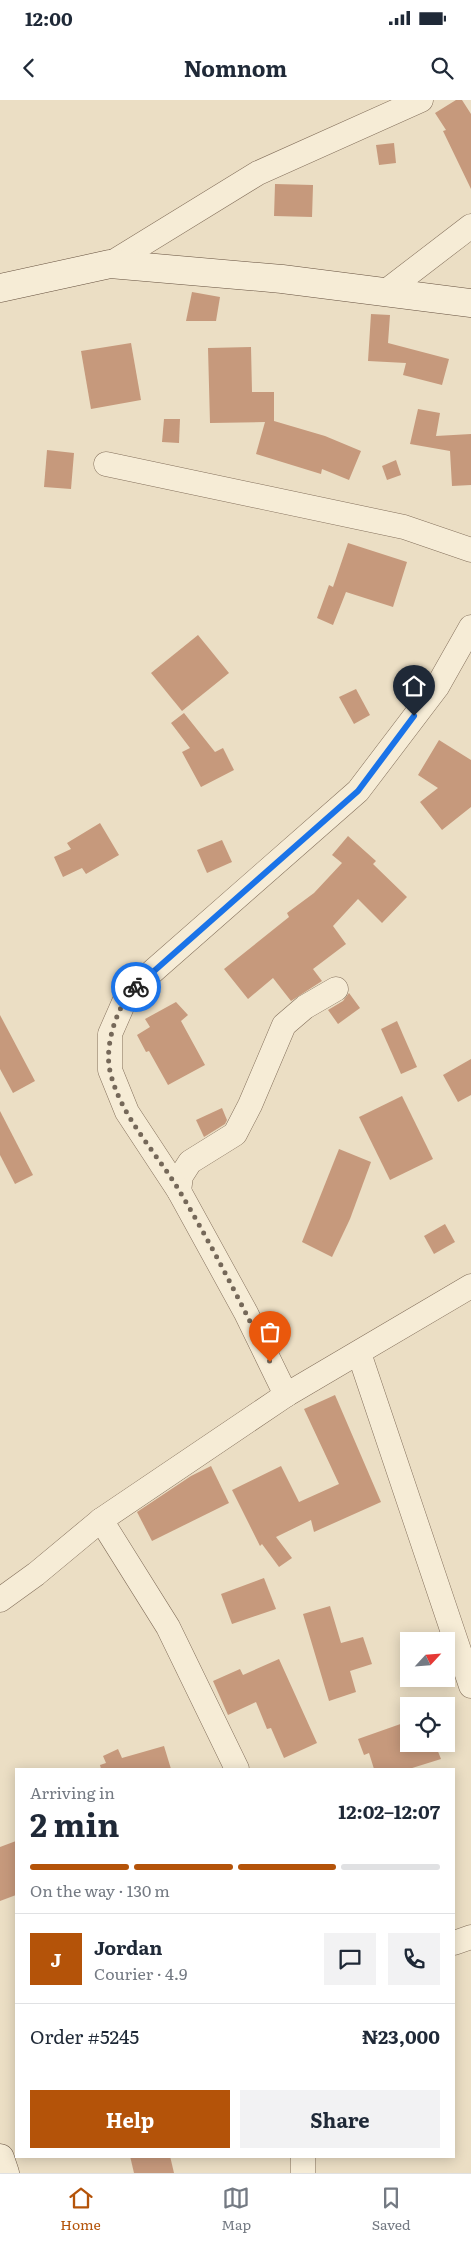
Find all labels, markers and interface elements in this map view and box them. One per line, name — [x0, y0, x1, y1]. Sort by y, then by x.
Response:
text: 12:00 — [25, 4, 73, 32]
text: Nomnom — [184, 51, 287, 84]
icon: back — [15, 54, 43, 82]
icon: search — [428, 54, 456, 82]
pin — [393, 665, 435, 716]
icon: home — [400, 672, 428, 700]
courier — [111, 962, 161, 1012]
icon: bike — [122, 973, 150, 1001]
pin — [249, 1311, 291, 1362]
icon: bag — [256, 1318, 284, 1346]
north arrow — [400, 1632, 455, 1688]
map controls — [400, 1632, 455, 1752]
button: locate — [400, 1697, 455, 1752]
text: Arriving in — [30, 1780, 115, 1804]
text: 12:02–12:07 — [338, 1797, 440, 1825]
text: 2 min — [30, 1799, 119, 1847]
text: On the way · 130 m — [30, 1878, 170, 1902]
text: Jordan — [94, 1933, 163, 1961]
button: chat — [324, 1933, 376, 1985]
button: phone — [388, 1933, 440, 1985]
text: J — [51, 1945, 61, 1973]
text: Courier · 4.9 — [94, 1961, 187, 1985]
text: Order #5245 — [30, 2022, 139, 2050]
text: ₦23,000 — [362, 2022, 440, 2050]
button: Help — [30, 2090, 230, 2148]
button: Share — [240, 2090, 440, 2148]
tab: Home — [60, 2184, 101, 2234]
tab: Map — [221, 2184, 251, 2234]
tab: Saved — [372, 2184, 411, 2234]

